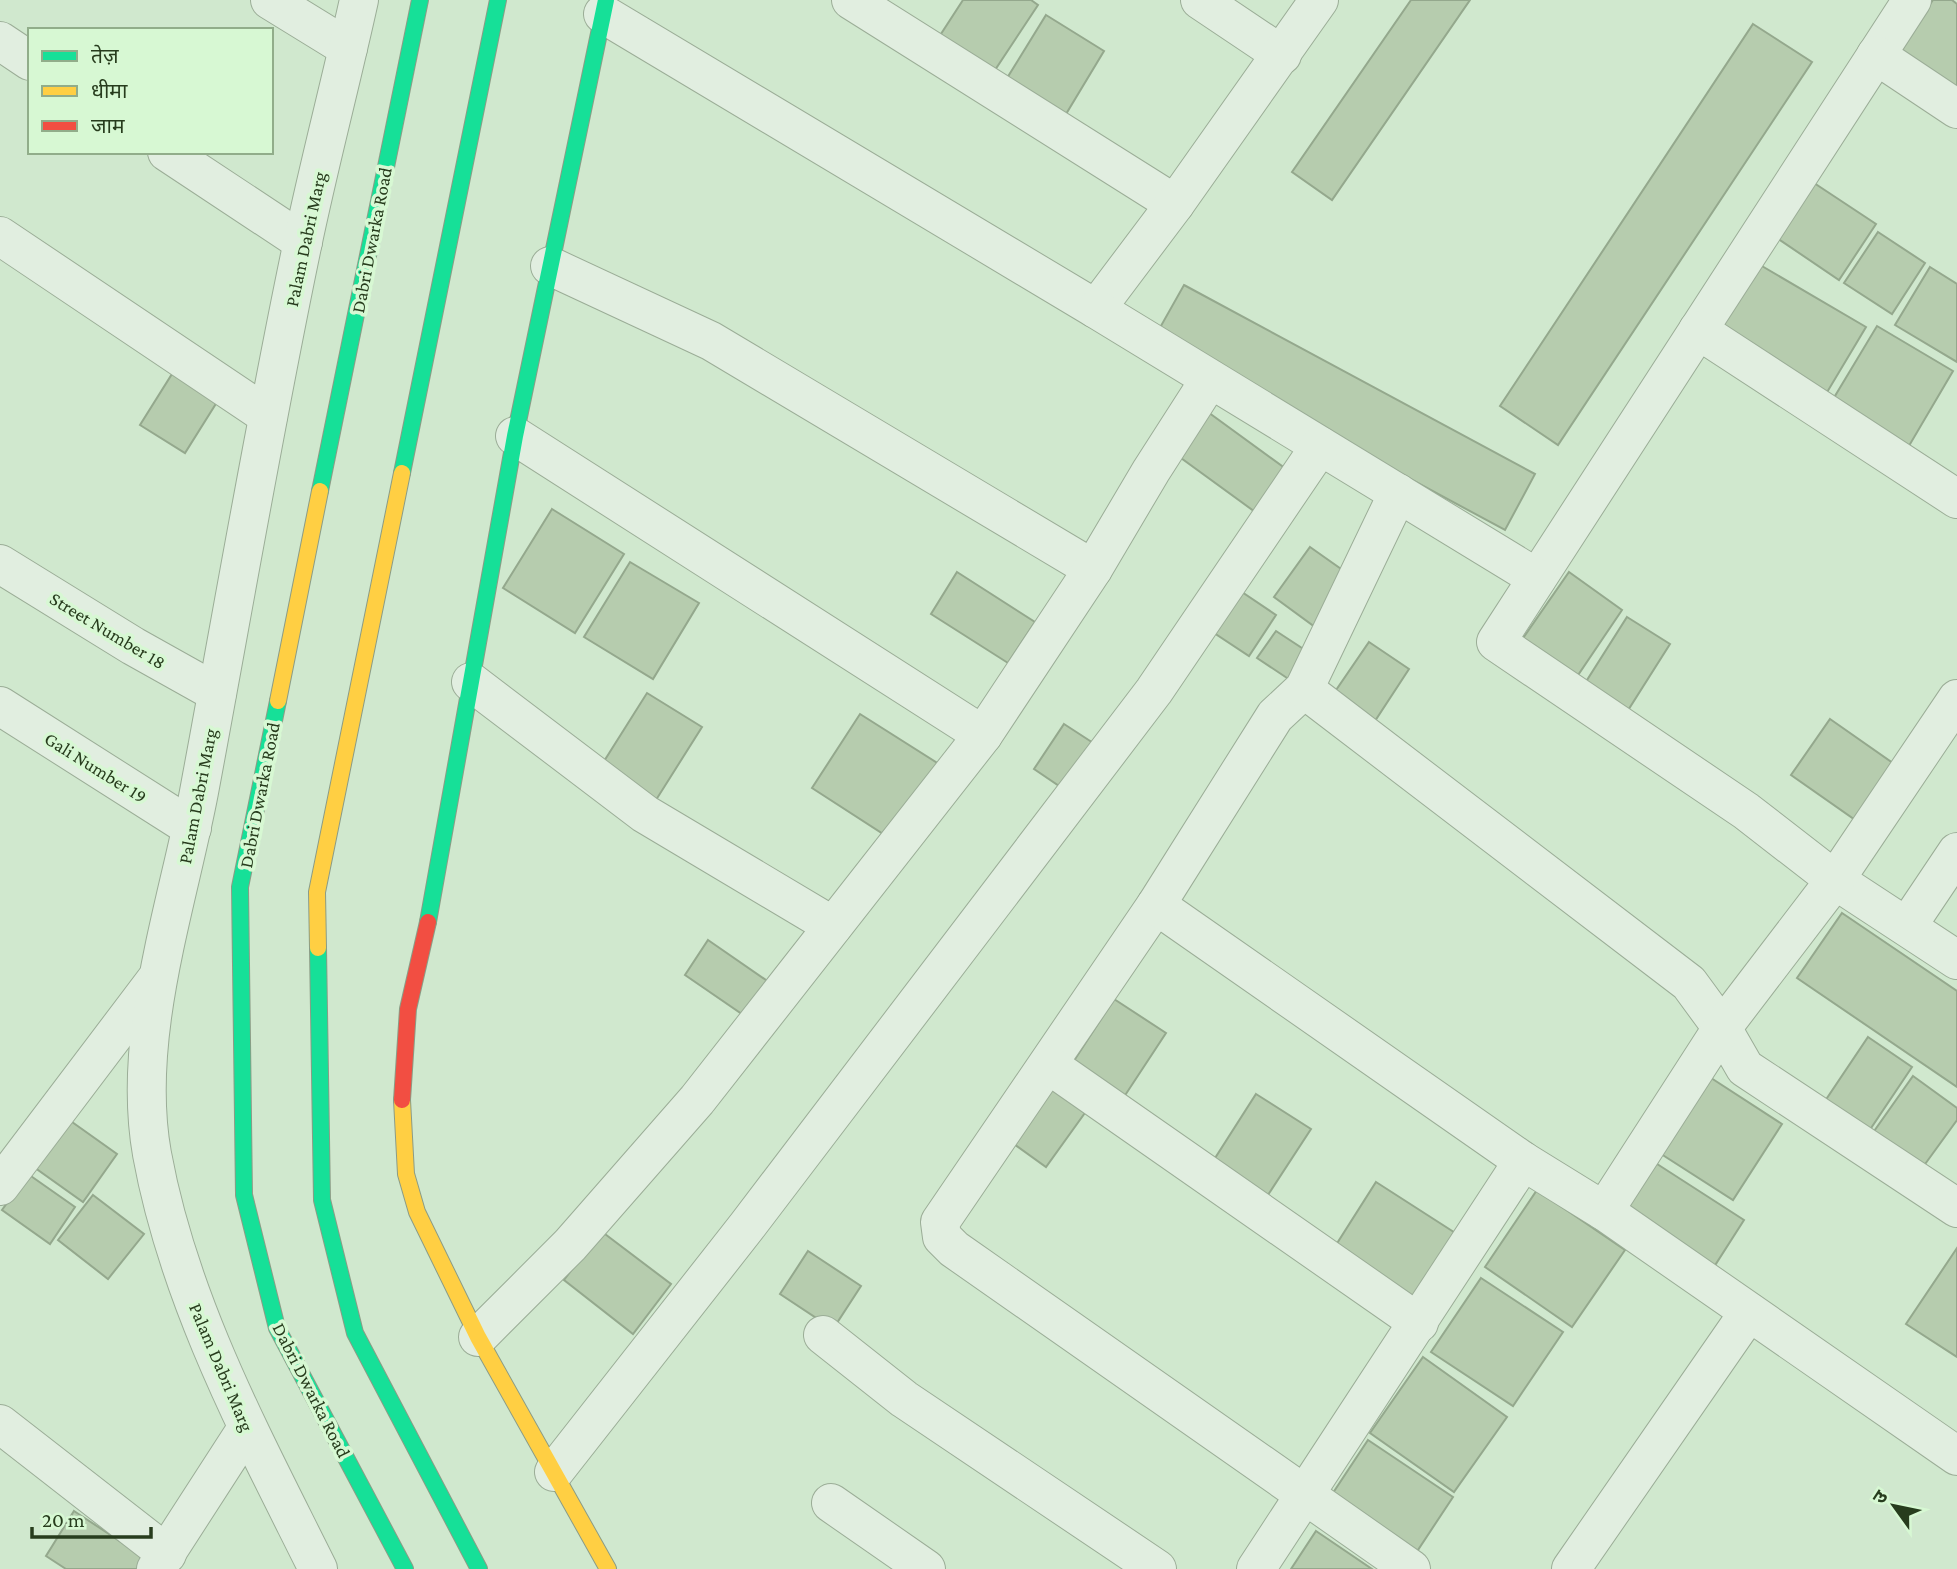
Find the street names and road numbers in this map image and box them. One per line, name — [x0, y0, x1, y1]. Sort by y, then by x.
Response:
street label: Dabri Dwarka Road — [347, 165, 396, 315]
street label: Palam Dabri Marg — [281, 170, 330, 308]
street label: Street Number 18 — [46, 588, 169, 673]
street label: Dabri Dwarka Road — [235, 720, 284, 870]
street label: Palam Dabri Marg — [174, 727, 221, 866]
street label: Gali Number 19 — [41, 728, 151, 807]
street label: Palam Dabri Marg — [185, 1300, 258, 1435]
street label: Dabri Dwarka Road — [269, 1319, 355, 1461]

